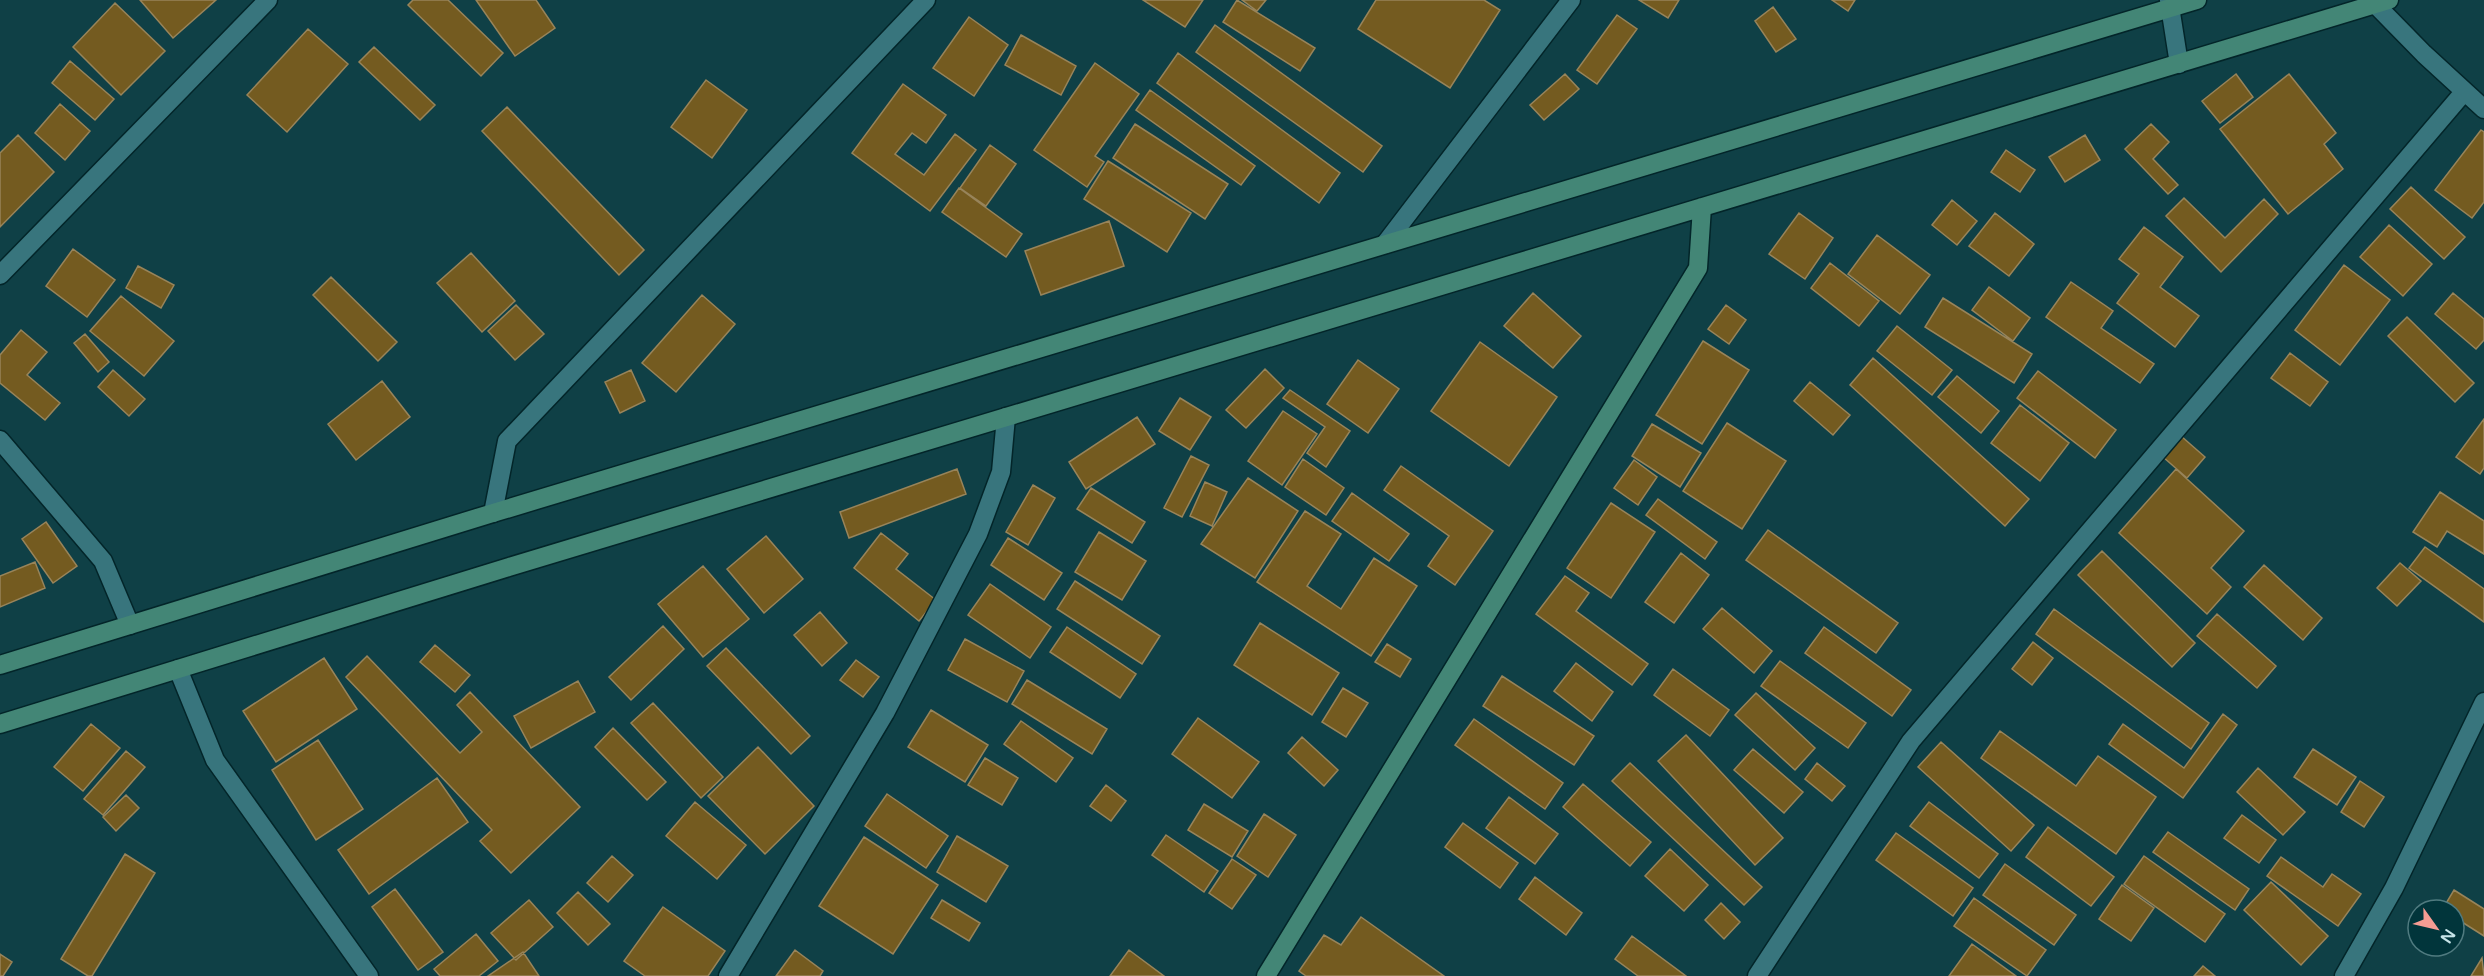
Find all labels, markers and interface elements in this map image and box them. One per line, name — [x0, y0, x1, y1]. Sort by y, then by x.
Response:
north arrow — [2406, 898, 2466, 958]
text: N — [2436, 925, 2459, 947]

